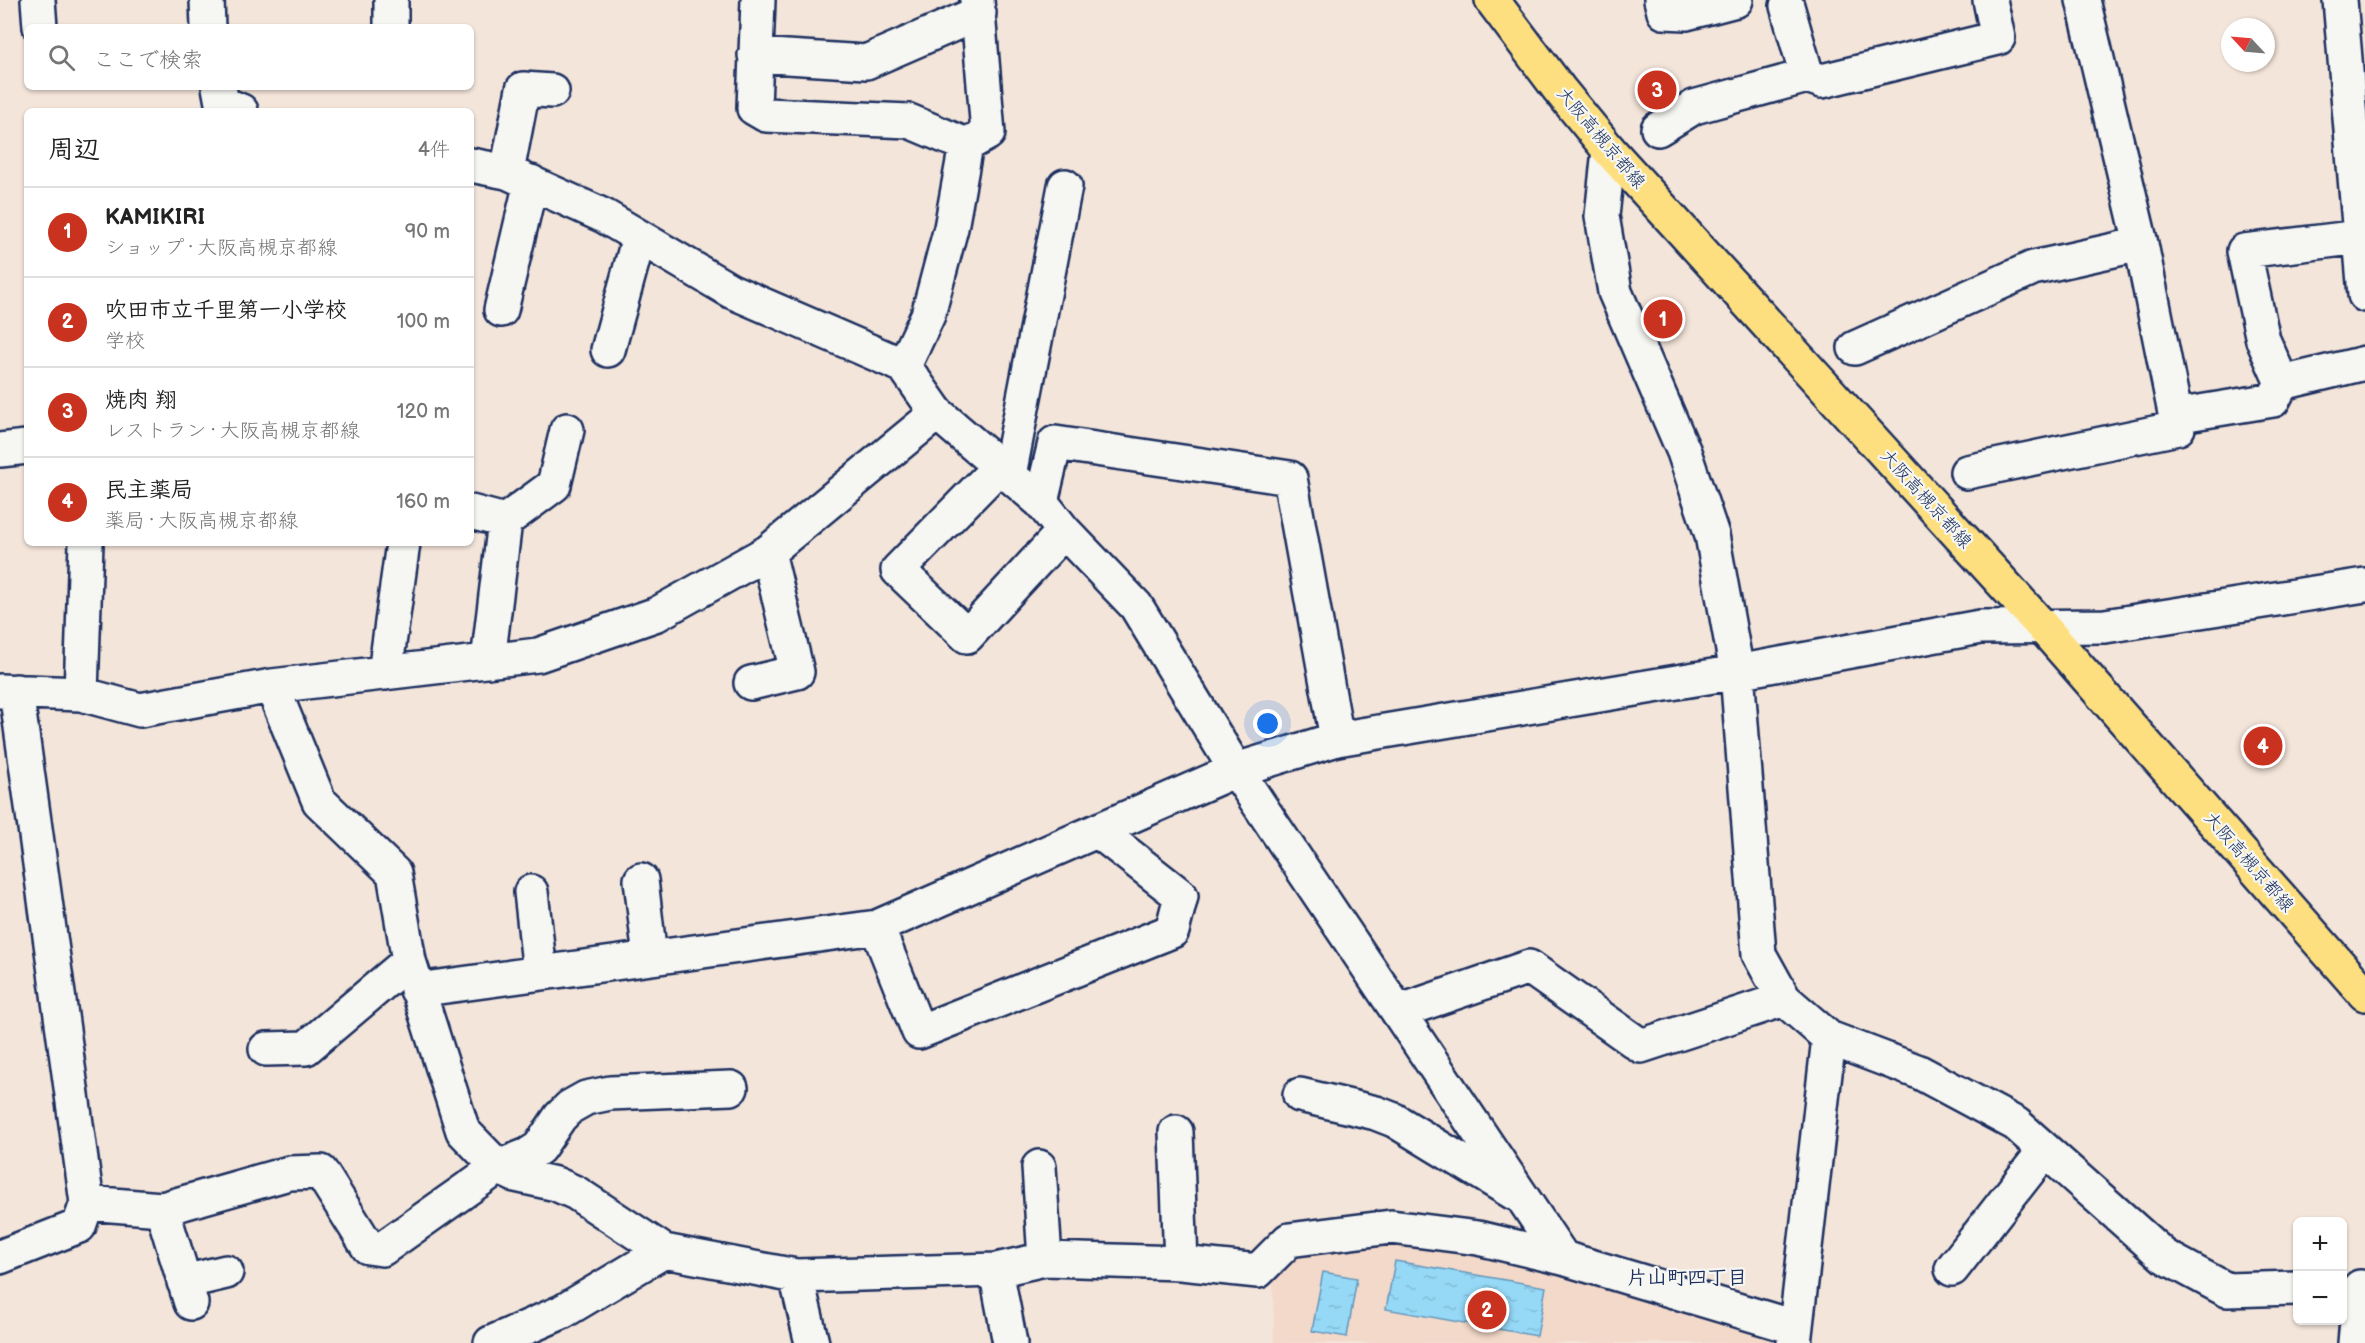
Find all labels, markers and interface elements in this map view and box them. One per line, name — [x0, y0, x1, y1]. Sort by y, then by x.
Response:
north arrow — [2221, 18, 2275, 72]
search box — [24, 24, 474, 90]
icon: search — [45, 41, 78, 74]
text: ここで検索 — [93, 47, 203, 74]
pin: 3 — [1638, 68, 1676, 112]
street label: 大阪高槻京都線 — [1552, 83, 1650, 193]
text: 周辺 — [48, 135, 100, 166]
text: 4件 — [418, 138, 450, 162]
text: KAMIKIRI — [105, 204, 205, 231]
text: 1 — [63, 220, 72, 244]
text: 90 m — [405, 220, 450, 244]
text: ショップ · 大阪高槻京都線 — [105, 236, 337, 260]
pin: 1 — [1644, 296, 1682, 342]
text: 吹田市立千里第一小学校 — [105, 297, 347, 324]
text: 2 — [62, 310, 73, 334]
text: 100 m — [397, 310, 450, 334]
text: 学校 — [105, 329, 145, 353]
text: 焼肉 翔 — [105, 387, 177, 414]
text: 3 — [62, 400, 73, 424]
text: 120 m — [397, 400, 450, 424]
text: レストラン · 大阪高槻京都線 — [105, 419, 360, 443]
street label: 大阪高槻京都線 — [1876, 445, 1976, 553]
text: 民主薬局 — [105, 477, 193, 504]
text: 4 — [62, 490, 73, 514]
text: 160 m — [396, 490, 450, 514]
text: 薬局 · 大阪高槻京都線 — [105, 509, 298, 533]
your location — [1253, 709, 1282, 738]
pin: 4 — [2244, 724, 2282, 768]
street label: 大阪高槻京都線 — [2200, 808, 2298, 916]
map controls — [2293, 1217, 2347, 1325]
button: + — [2293, 1217, 2347, 1271]
district label: 片山町四丁目 — [1627, 1266, 1747, 1290]
button: − — [2293, 1271, 2347, 1325]
pin: 2 — [1468, 1288, 1506, 1332]

